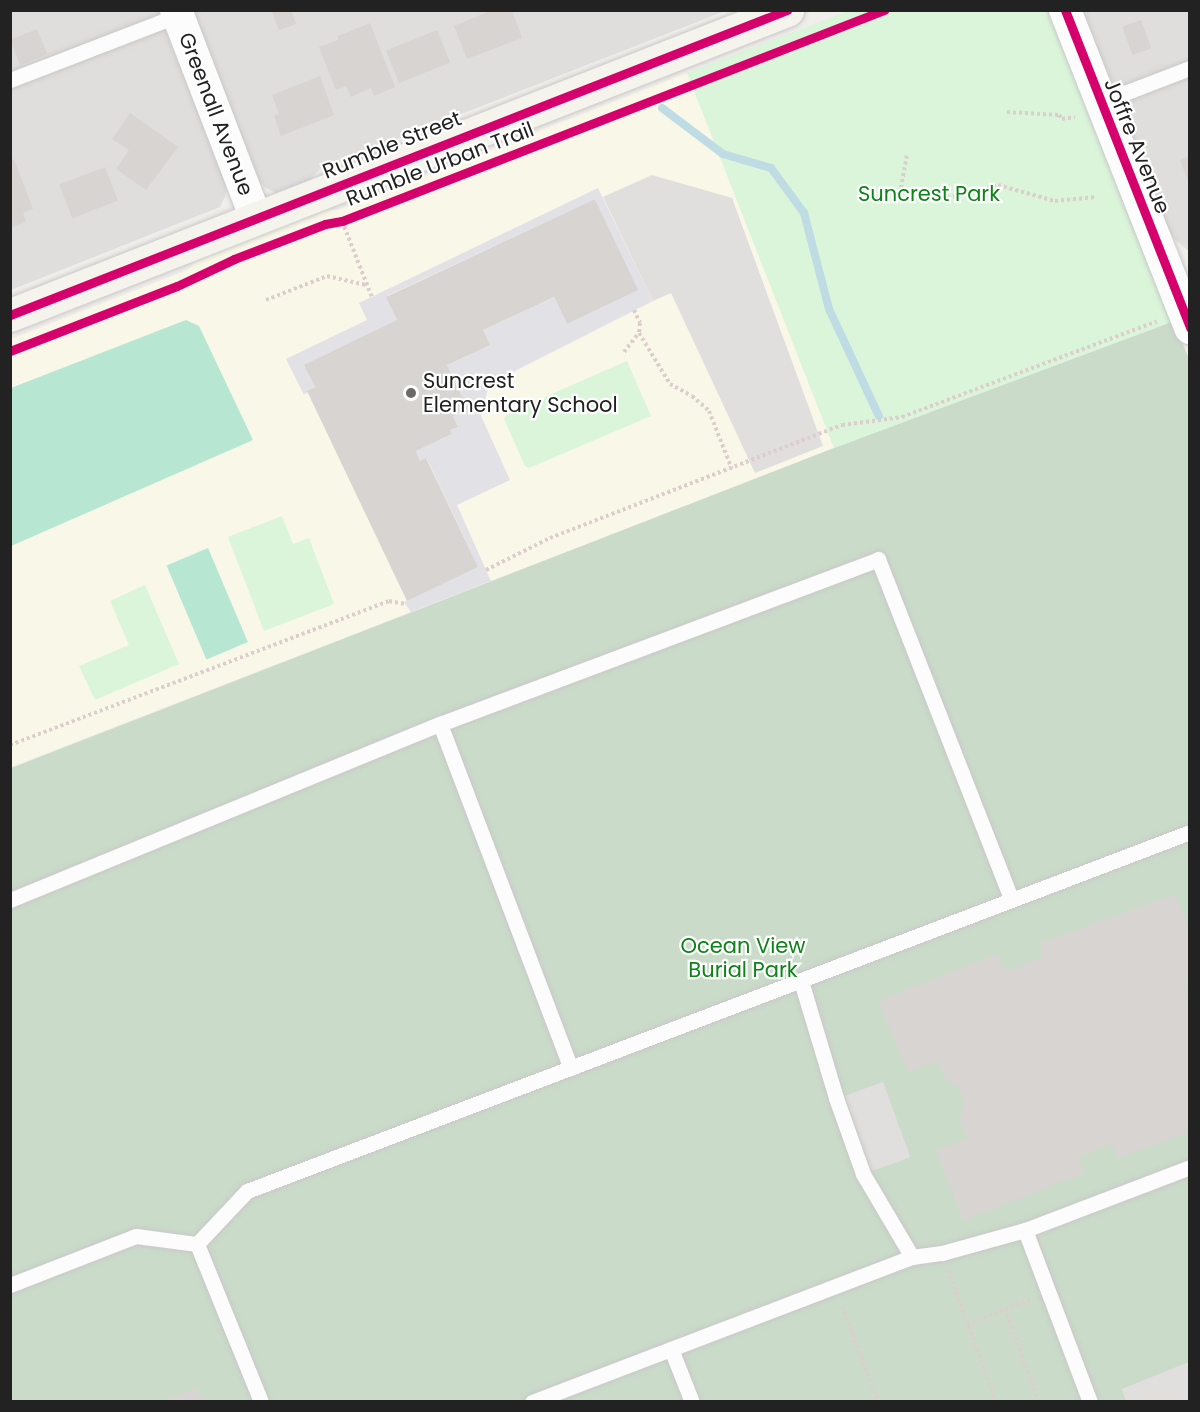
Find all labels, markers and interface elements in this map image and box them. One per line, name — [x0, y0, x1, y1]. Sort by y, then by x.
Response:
street label: Greenall Avenue — [173, 29, 259, 199]
street label: Joffre Avenue — [1098, 75, 1176, 217]
street label: Rumble Street — [319, 106, 465, 184]
street label: Rumble Urban Trail — [343, 117, 537, 211]
park label: Suncrest Park — [858, 181, 1000, 207]
place label: Suncrest Elementary School — [423, 368, 618, 418]
marker: Suncrest Elementary School — [404, 386, 418, 400]
park label: Ocean View Burial Park — [680, 933, 806, 983]

